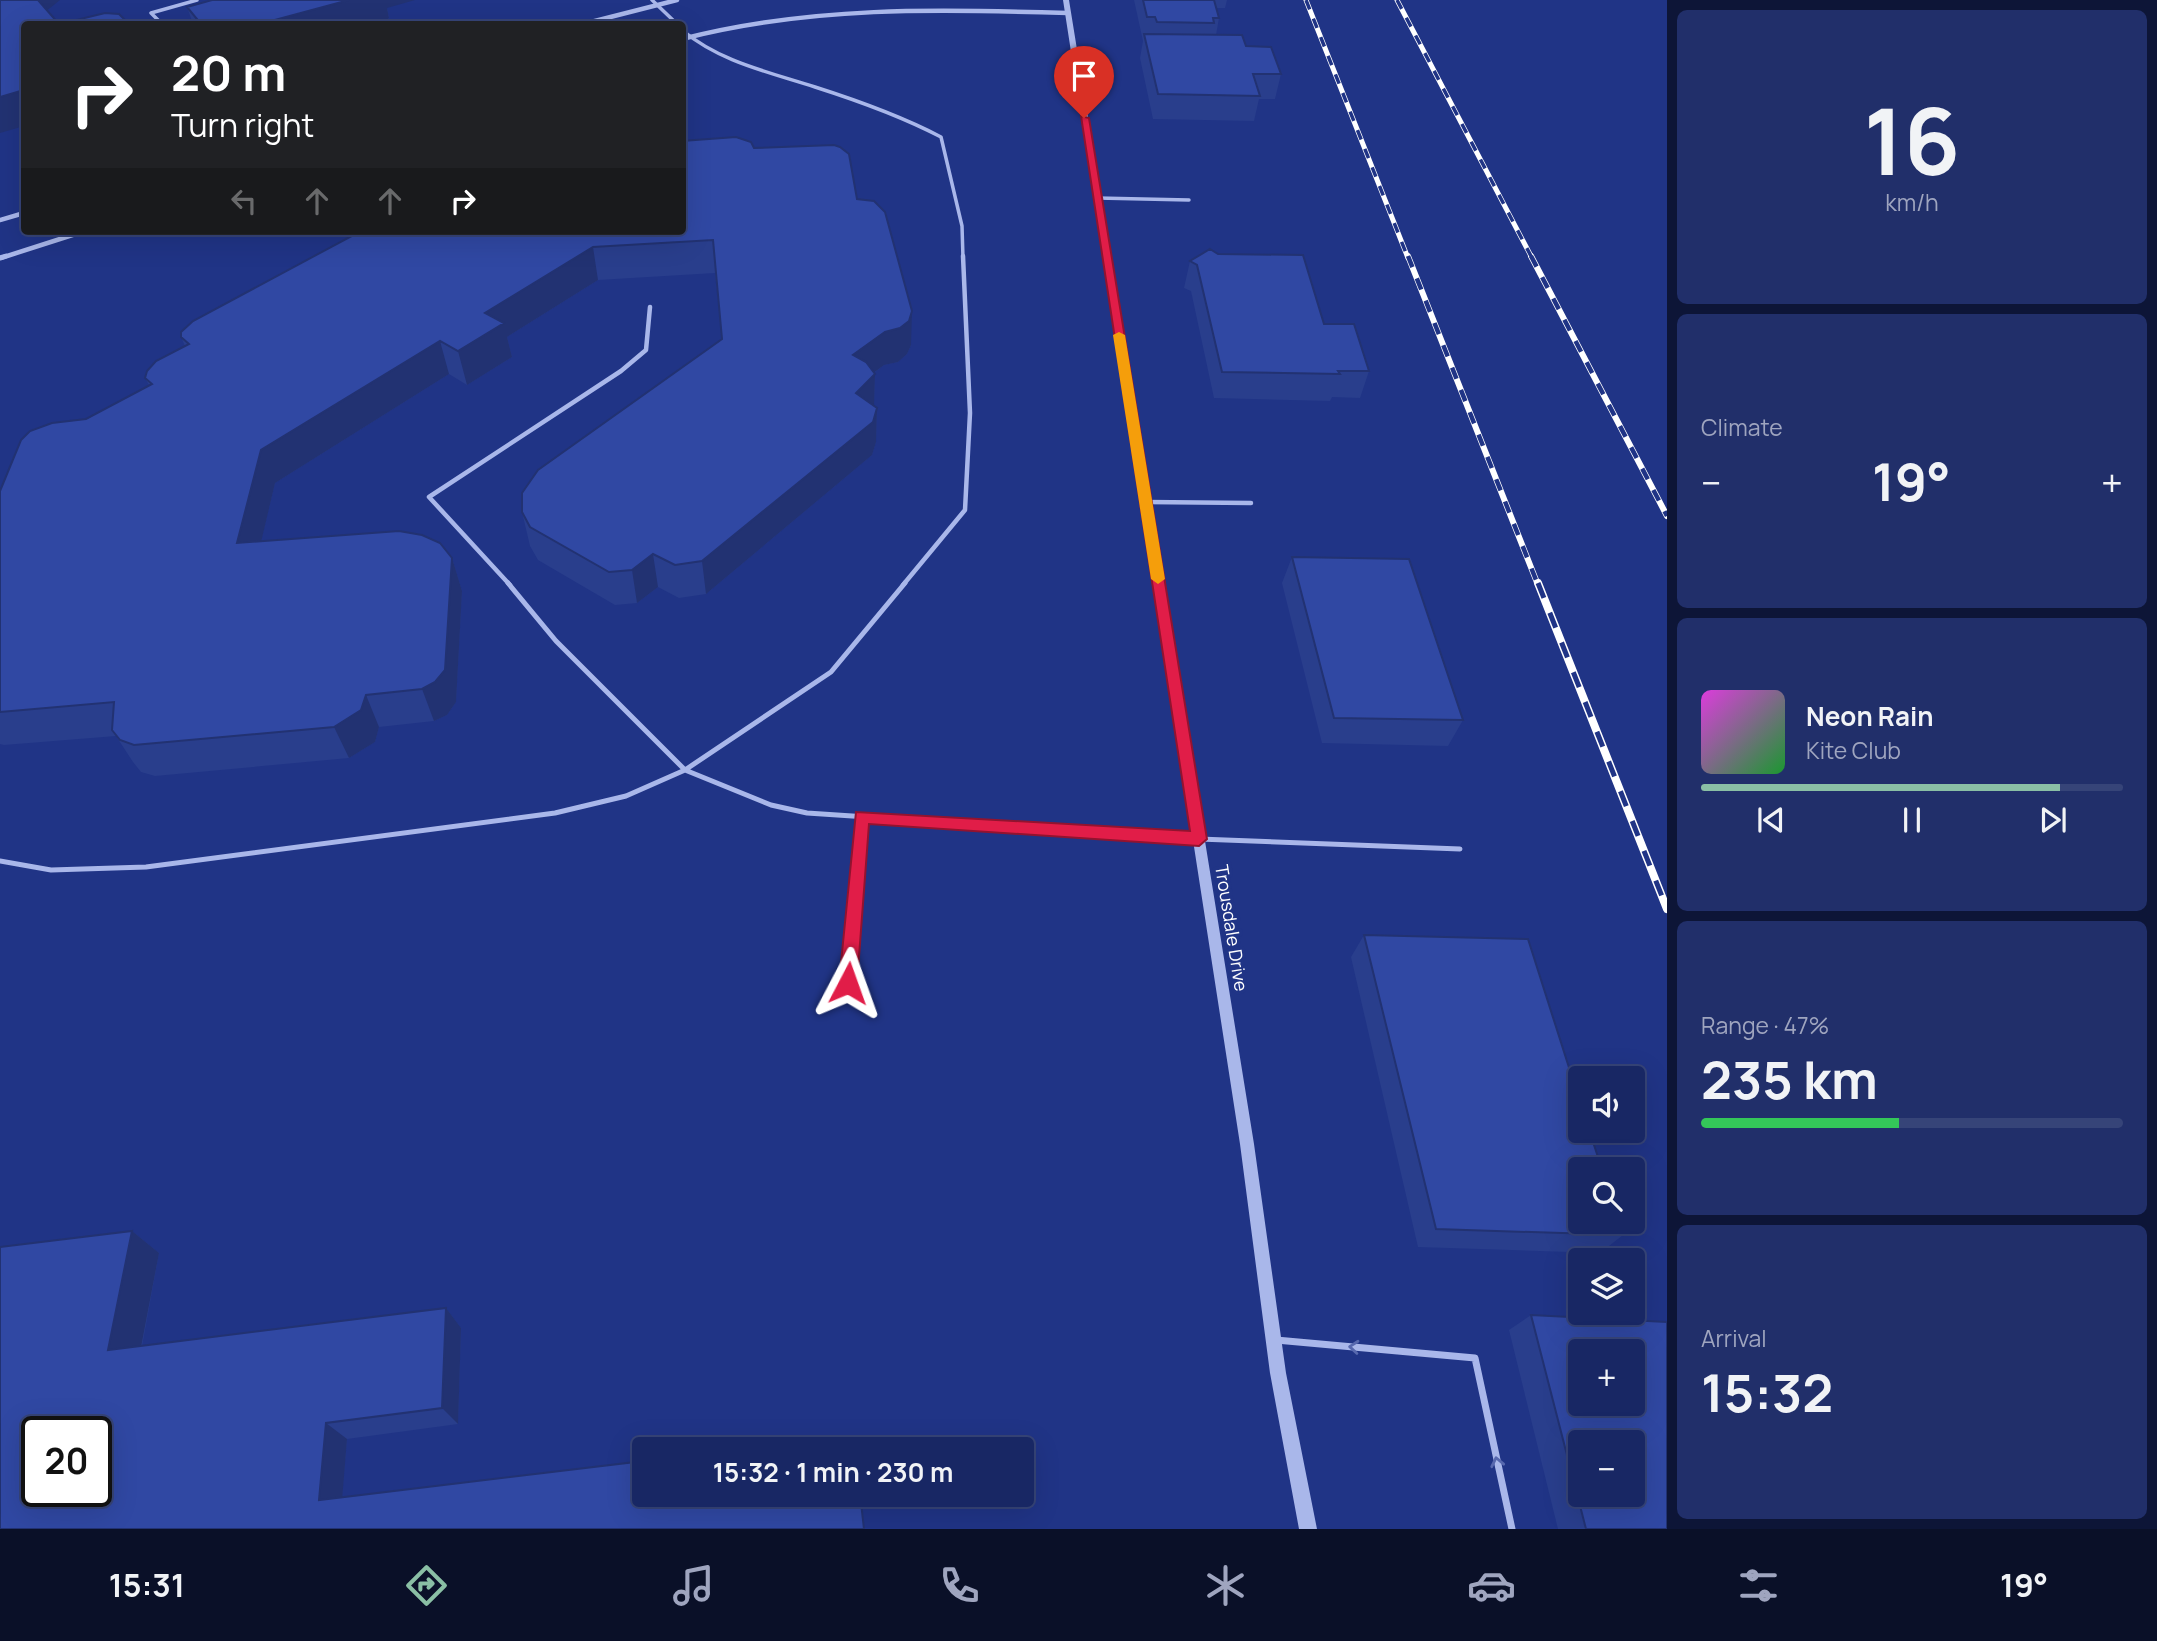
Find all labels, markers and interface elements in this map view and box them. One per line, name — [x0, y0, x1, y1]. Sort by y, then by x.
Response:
text: 20 m — [171, 39, 286, 106]
pin — [1054, 46, 1114, 118]
icon: right — [56, 49, 147, 140]
icon: arrive — [1065, 57, 1103, 95]
text: 16 — [1864, 78, 1960, 202]
text: Turn right — [171, 103, 314, 147]
icon: left — [225, 182, 263, 220]
icon: ahead — [298, 182, 336, 220]
icon: ahead — [371, 182, 409, 220]
icon: right — [444, 182, 482, 220]
text: km/h — [1885, 186, 1939, 218]
text: Climate — [1701, 411, 1783, 443]
text: 19° — [1872, 446, 1951, 517]
text: − — [1701, 456, 1722, 508]
text: + — [2101, 456, 2123, 508]
text: Neon Rain — [1806, 698, 1934, 734]
text: Kite Club — [1806, 734, 1901, 766]
icon: previous — [1752, 801, 1790, 839]
icon: pause — [1893, 801, 1931, 839]
icon: next — [2034, 801, 2072, 839]
street label: Trousdale Drive — [1210, 863, 1254, 993]
position arrow — [811, 946, 885, 1020]
text: Range · 47% — [1701, 1009, 1829, 1041]
text: 235 km — [1701, 1044, 1878, 1115]
map controls — [1568, 1066, 1645, 1507]
button: sound — [1568, 1066, 1645, 1143]
button: search — [1568, 1157, 1645, 1234]
button: layers — [1568, 1248, 1645, 1325]
text: Arrival — [1701, 1322, 1767, 1354]
button: + — [1568, 1339, 1645, 1416]
one-way arrow — [1349, 1340, 1360, 1355]
text: 15:32 — [1701, 1357, 1833, 1428]
speed limit sign: 20 — [21, 1416, 112, 1507]
button: − — [1568, 1430, 1645, 1507]
text: 15:32 · 1 min · 230 m — [713, 1454, 953, 1490]
one-way arrow — [1491, 1456, 1506, 1468]
icon: directions — [402, 1561, 451, 1610]
icon: music — [669, 1561, 718, 1610]
icon: phone — [935, 1561, 984, 1610]
icon: climate — [1201, 1561, 1250, 1610]
icon: car — [1467, 1561, 1516, 1610]
icon: filters — [1734, 1561, 1783, 1610]
text: 15:31 — [109, 1563, 185, 1607]
text: 19° — [2000, 1563, 2048, 1607]

